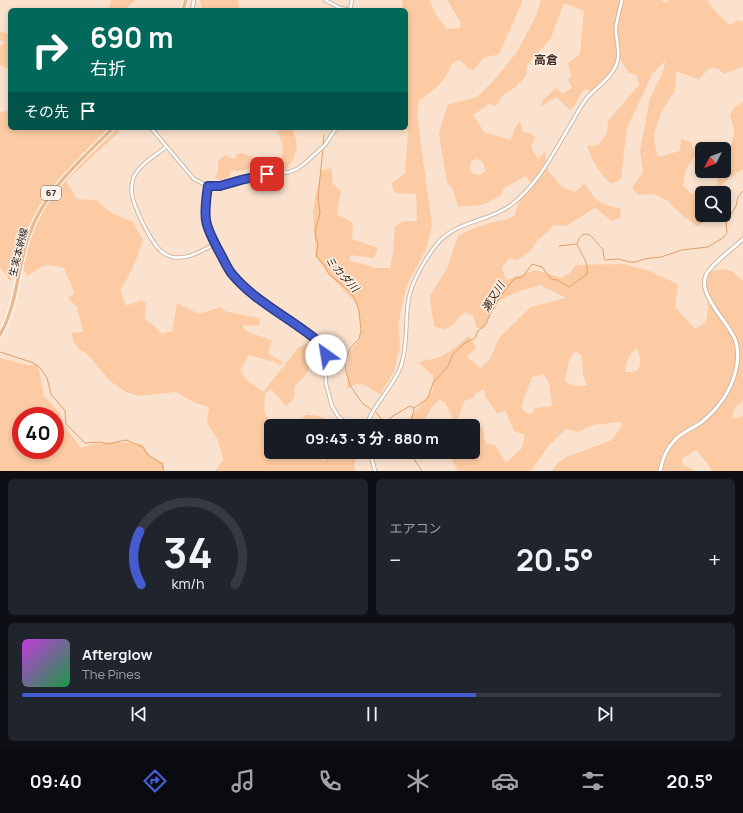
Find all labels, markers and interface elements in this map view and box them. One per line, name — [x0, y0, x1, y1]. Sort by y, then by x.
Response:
text: 690 m — [90, 18, 173, 56]
icon: right — [24, 24, 76, 76]
district label: 高倉 — [534, 51, 558, 68]
text: 右折 — [90, 56, 126, 80]
icon: arrive — [77, 100, 99, 122]
text: その先 — [24, 101, 69, 122]
north arrow — [695, 142, 731, 178]
map controls — [695, 142, 731, 222]
pin — [250, 157, 284, 191]
icon: arrive — [256, 163, 278, 185]
road number: 67 — [41, 186, 61, 200]
button: search — [695, 186, 731, 222]
street label: 生実本納線 — [5, 226, 31, 278]
water label: ミカダ川 — [322, 252, 363, 296]
water label: 瀬又川 — [477, 278, 508, 315]
position arrow — [305, 334, 347, 376]
speed limit sign: 40 — [12, 407, 64, 459]
text: 09:43 · 3 分 · 880 m — [305, 428, 439, 449]
text: エアコン — [390, 519, 442, 537]
text: 34 — [163, 524, 213, 580]
text: 20.5° — [516, 539, 594, 580]
text: − — [390, 545, 401, 575]
text: + — [708, 545, 721, 575]
text: km/h — [171, 574, 204, 593]
text: Afterglow — [82, 644, 153, 665]
text: The Pines — [82, 665, 141, 683]
icon: previous — [128, 703, 150, 725]
icon: pause — [361, 703, 383, 725]
icon: next — [594, 703, 616, 725]
icon: directions — [141, 767, 169, 795]
icon: music — [229, 767, 257, 795]
icon: phone — [316, 767, 344, 795]
icon: climate — [404, 767, 432, 795]
icon: car — [491, 767, 519, 795]
icon: filters — [579, 767, 607, 795]
text: 09:40 — [30, 769, 82, 793]
text: 20.5° — [666, 769, 713, 793]

